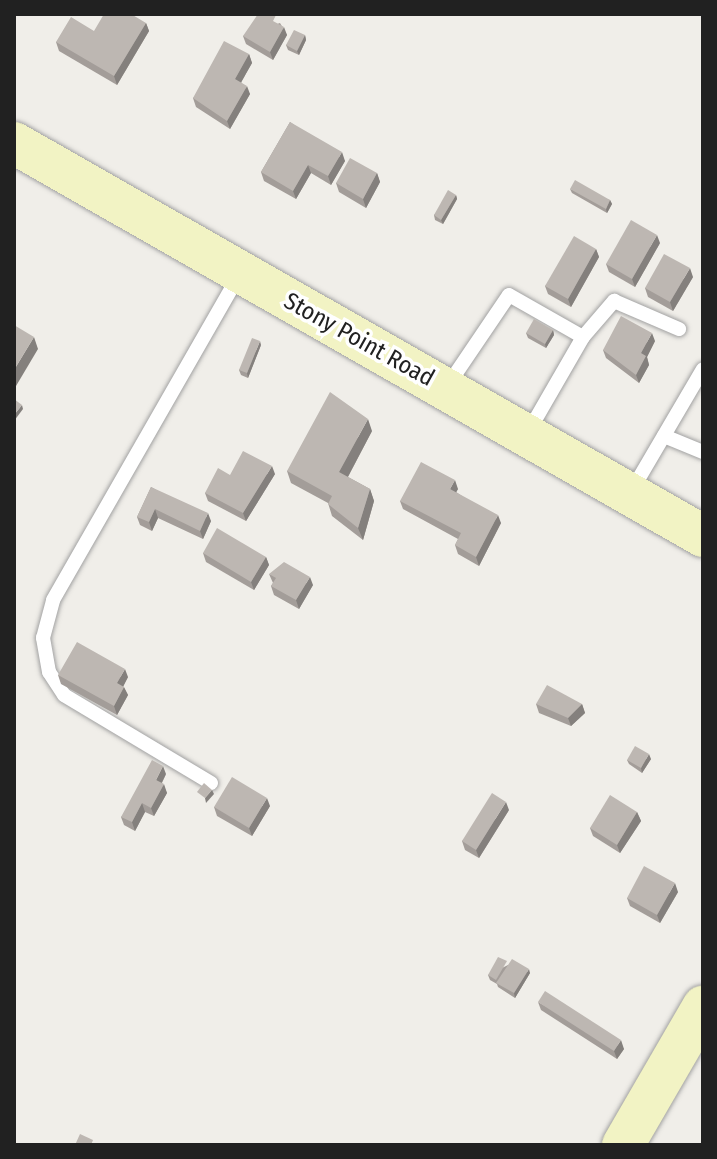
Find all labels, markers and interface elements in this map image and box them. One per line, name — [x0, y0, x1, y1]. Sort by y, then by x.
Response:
street label: Stony Point Road — [279, 287, 439, 393]

